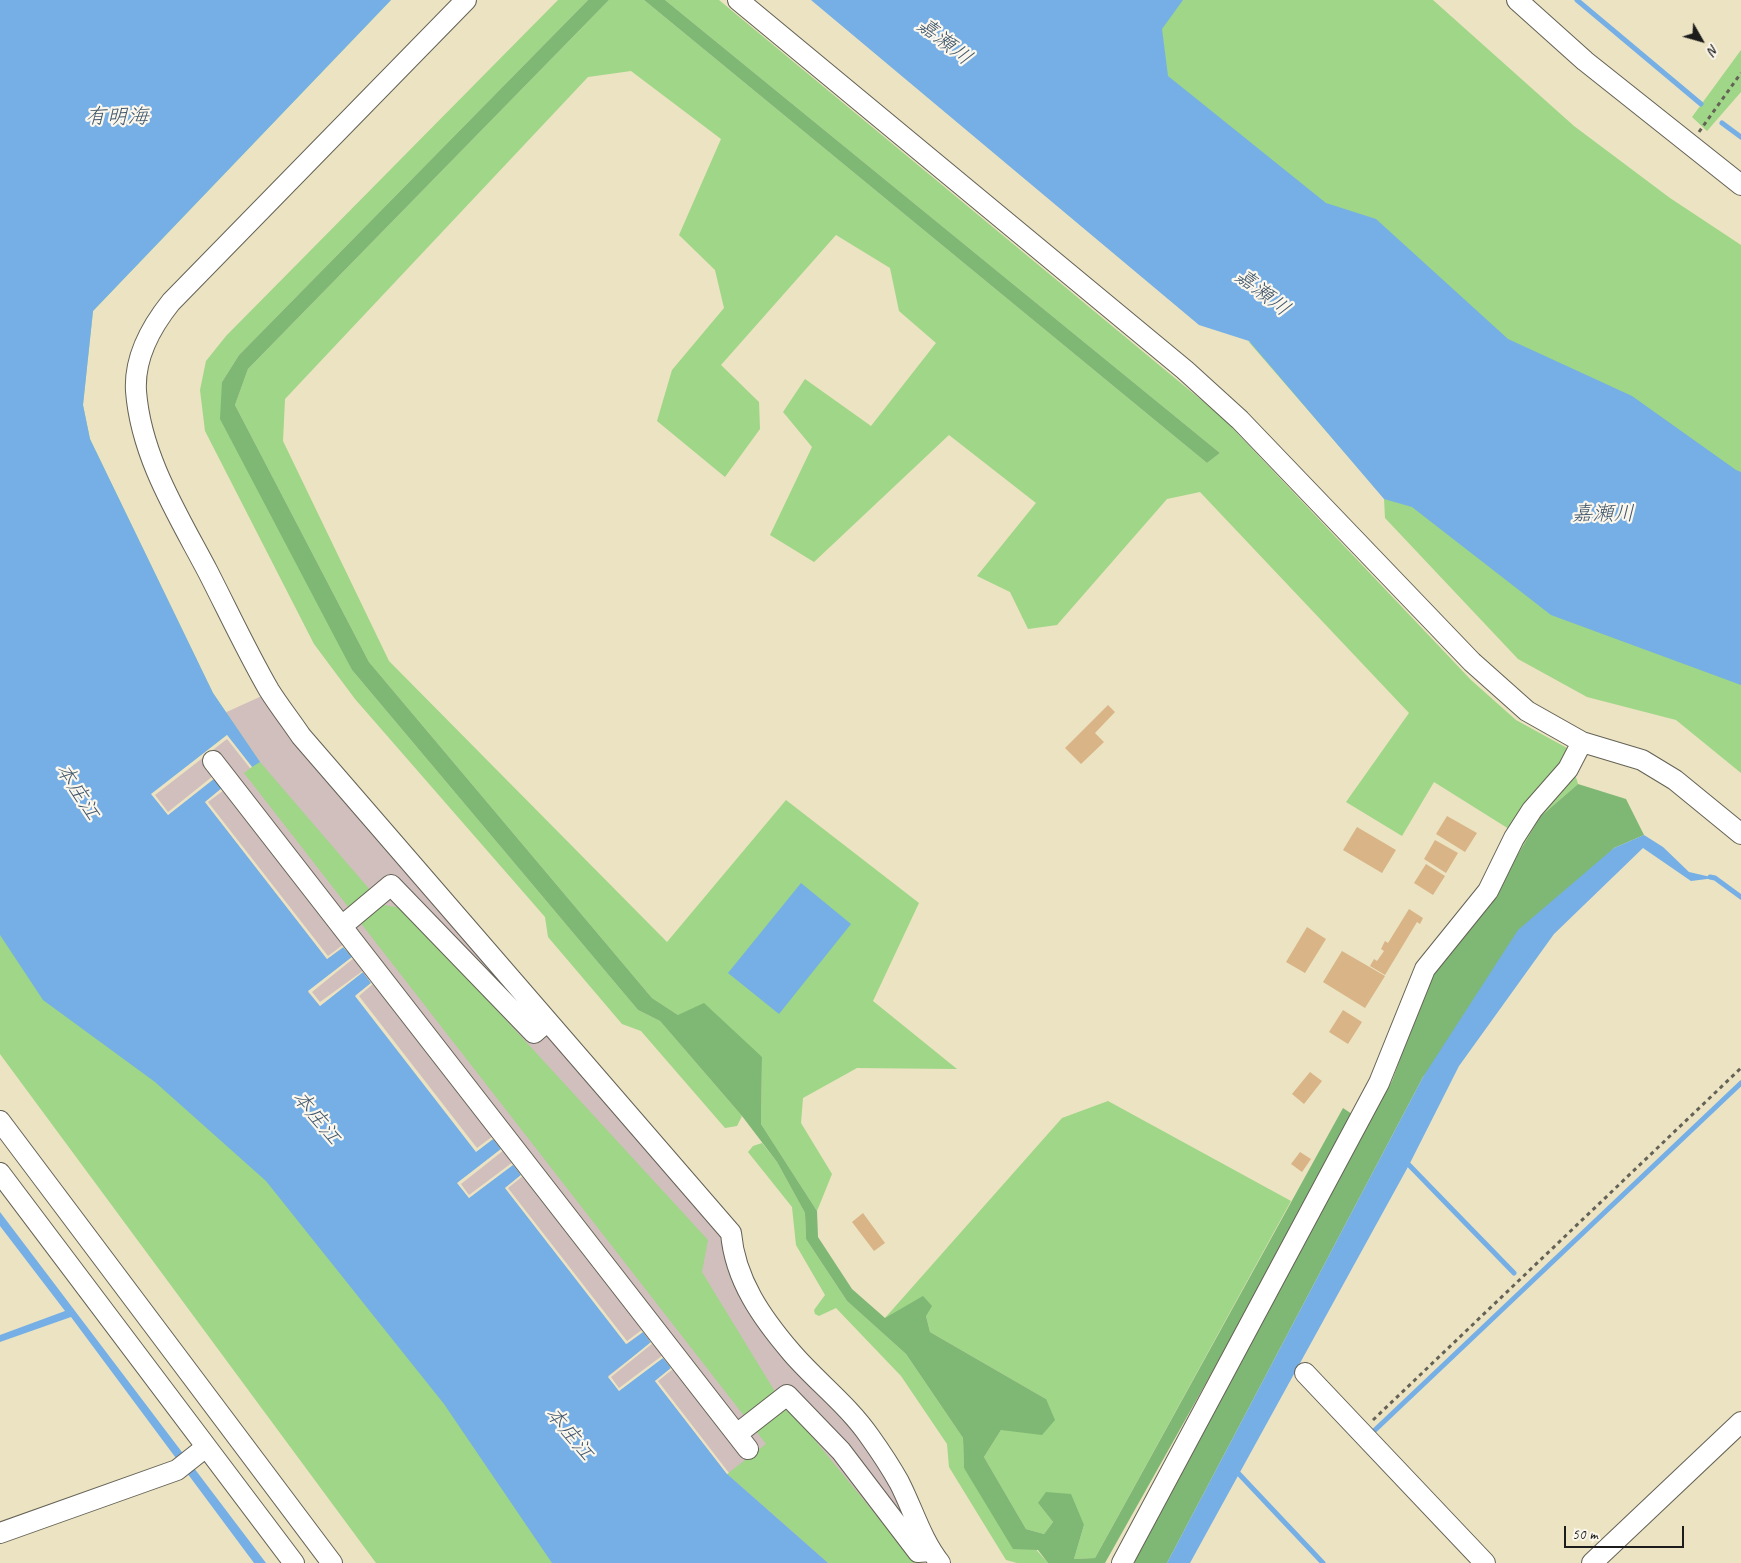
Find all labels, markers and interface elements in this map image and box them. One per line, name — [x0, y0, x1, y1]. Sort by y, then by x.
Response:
water label: 嘉瀬川 — [911, 13, 977, 71]
north arrow — [1676, 15, 1726, 65]
text: N — [1704, 41, 1723, 58]
water label: 有明海 — [86, 104, 148, 130]
water label: 嘉瀬川 — [1229, 264, 1295, 322]
water label: 嘉瀬川 — [1572, 501, 1634, 527]
water label: 本庄江 — [50, 759, 104, 825]
water label: 本庄江 — [286, 1086, 346, 1150]
water label: 本庄江 — [539, 1402, 599, 1466]
scale bar — [1566, 1516, 1686, 1548]
text: 50 m — [1572, 1525, 1598, 1544]

